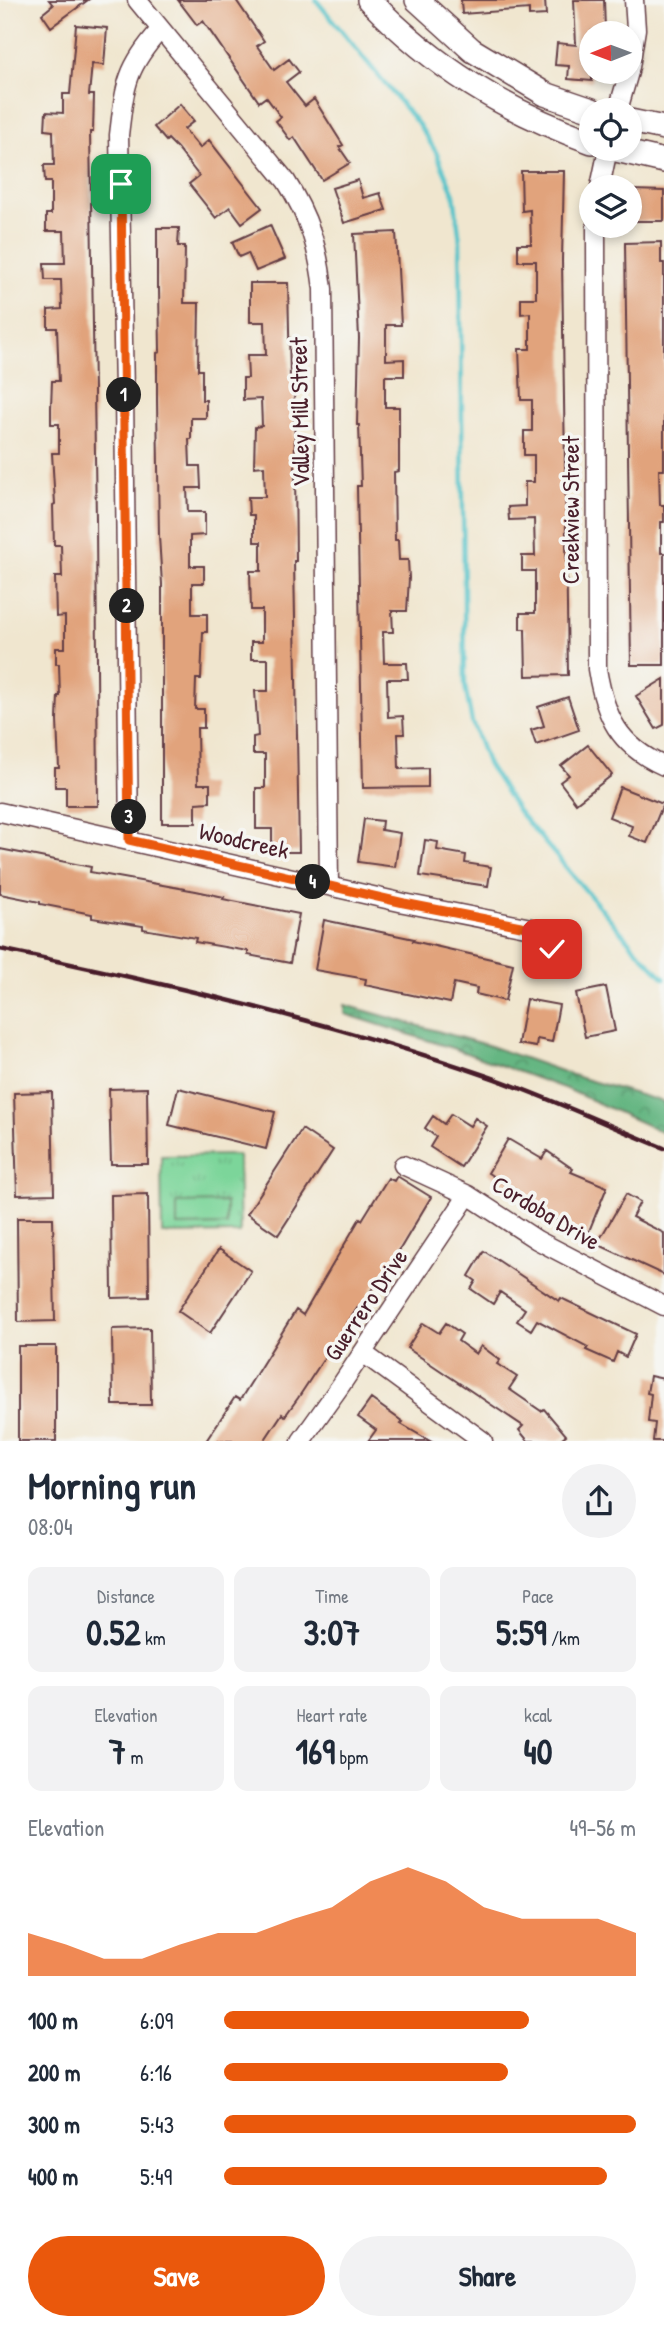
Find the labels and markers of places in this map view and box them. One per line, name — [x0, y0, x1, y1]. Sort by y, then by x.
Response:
pin — [91, 154, 151, 214]
pin: 1 — [106, 378, 142, 412]
pin: 2 — [110, 588, 144, 624]
pin: 3 — [111, 800, 146, 834]
pin: 4 — [296, 864, 330, 900]
pin — [522, 919, 582, 979]

